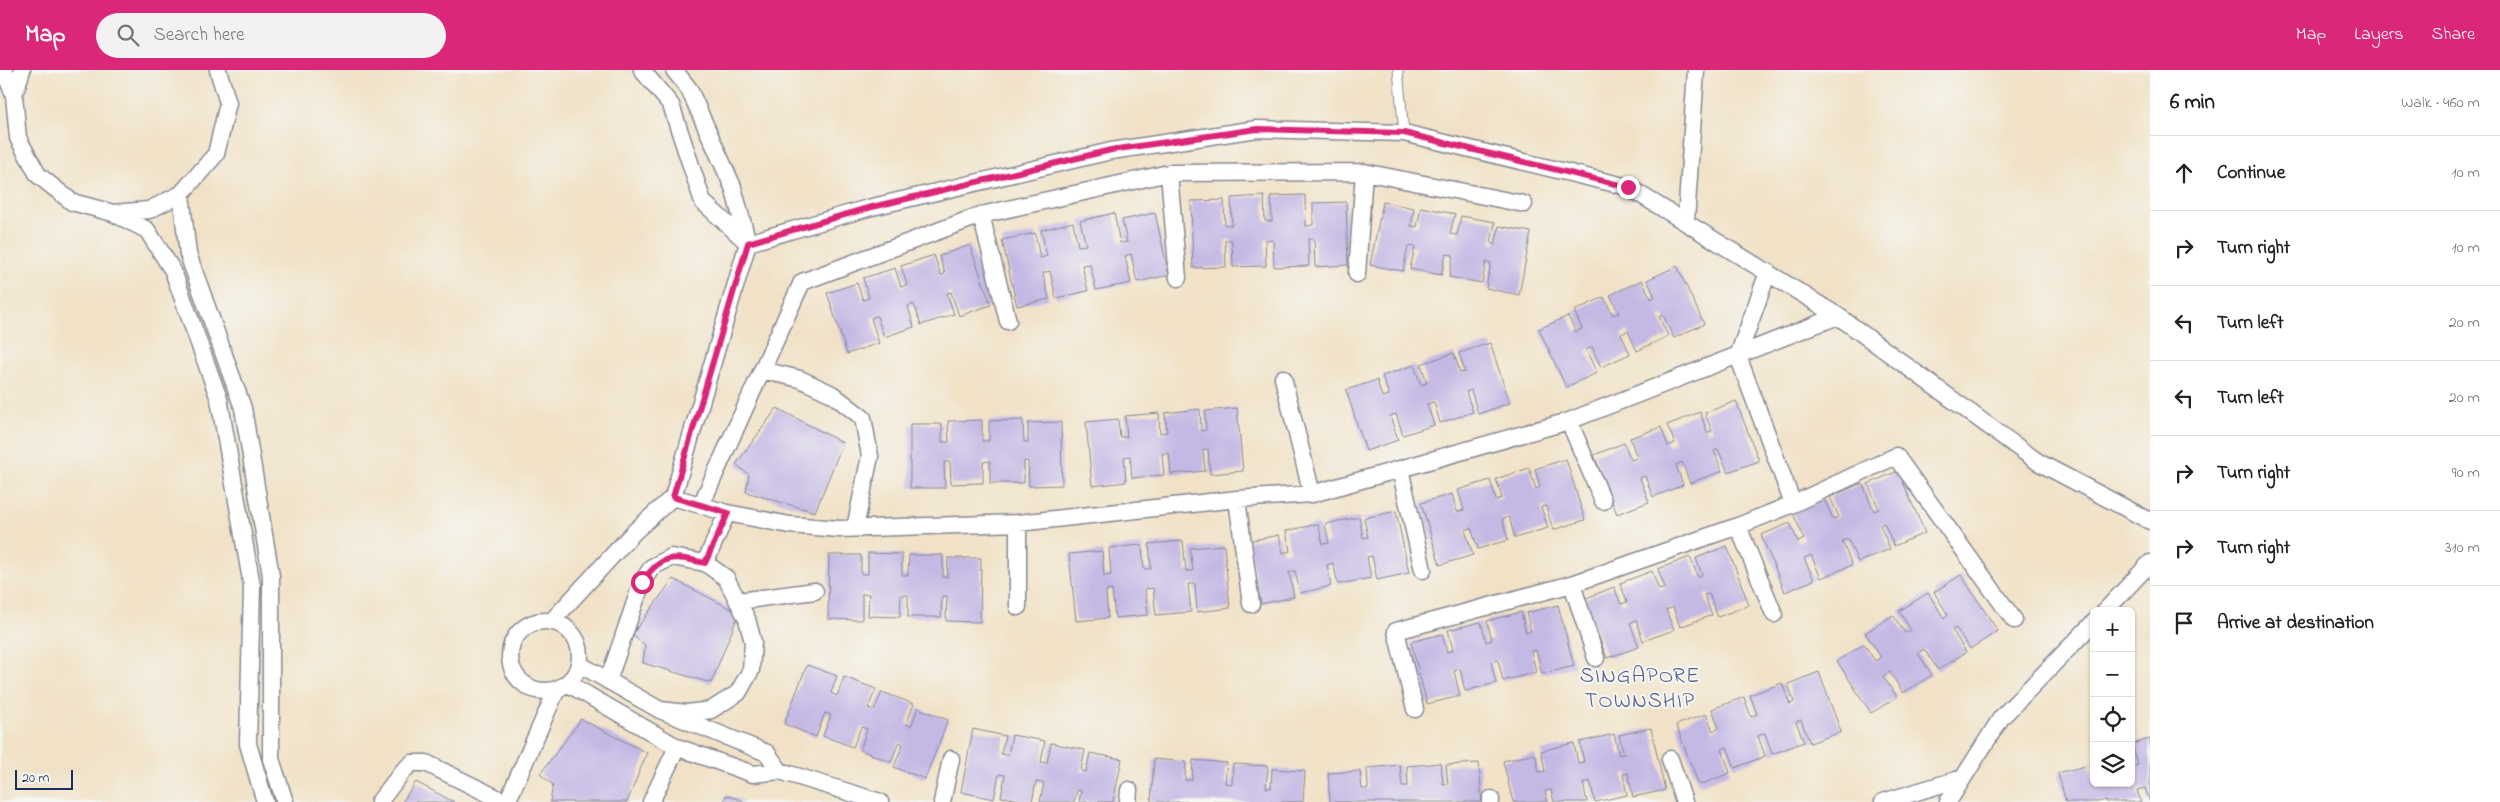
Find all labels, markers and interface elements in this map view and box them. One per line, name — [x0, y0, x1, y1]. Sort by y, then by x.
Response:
search box — [96, 13, 446, 58]
text: Map — [25, 18, 66, 53]
icon: search — [114, 21, 142, 49]
text: Search here — [154, 22, 245, 49]
text: Map — [2296, 22, 2326, 48]
text: Layers — [2354, 22, 2404, 48]
text: Share — [2432, 22, 2475, 48]
text: 6 min — [2170, 88, 2215, 118]
text: Walk · 460 m — [2401, 91, 2480, 115]
icon: ahead — [2170, 159, 2198, 187]
text: Continue — [2217, 160, 2285, 187]
text: 10 m — [2452, 161, 2480, 185]
route end — [1617, 176, 1640, 199]
icon: right — [2170, 234, 2198, 262]
text: Turn right — [2217, 235, 2290, 262]
text: 10 m — [2452, 236, 2480, 260]
icon: left — [2170, 309, 2198, 337]
text: Turn left — [2217, 310, 2284, 337]
text: 20 m — [2449, 311, 2480, 335]
icon: left — [2170, 384, 2198, 412]
text: Turn left — [2217, 385, 2284, 412]
text: 20 m — [2449, 386, 2480, 410]
icon: right — [2170, 459, 2198, 487]
text: Turn right — [2217, 460, 2290, 487]
text: 90 m — [2452, 461, 2480, 485]
icon: right — [2170, 534, 2198, 562]
text: Turn right — [2217, 535, 2290, 562]
text: 310 m — [2445, 536, 2480, 560]
route start — [631, 571, 654, 594]
map controls — [2090, 607, 2135, 787]
button: + — [2090, 607, 2135, 652]
icon: arrive — [2170, 609, 2198, 637]
text: Arrive at destination — [2217, 610, 2374, 637]
button: − — [2090, 652, 2135, 697]
district label: SINGAPORE TOWNSHIP — [1580, 661, 1700, 718]
button: locate — [2090, 697, 2135, 742]
button: layers — [2090, 742, 2135, 787]
scale bar — [15, 767, 72, 790]
text: 20 m — [22, 768, 49, 789]

